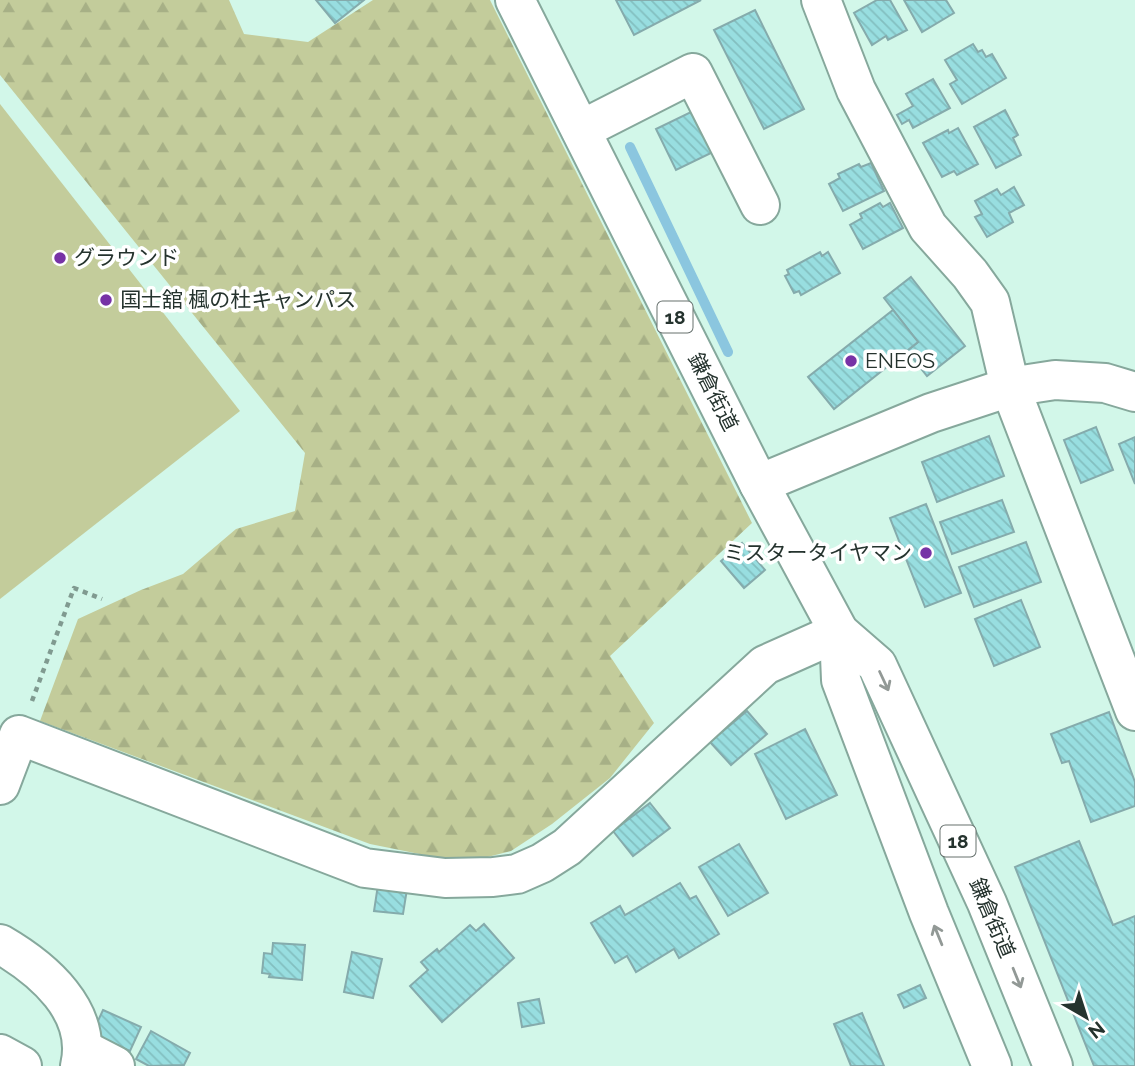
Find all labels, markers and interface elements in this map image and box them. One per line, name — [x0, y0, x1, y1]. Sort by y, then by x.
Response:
place label: グラウンド — [74, 245, 179, 270]
marker: グラウンド — [52, 250, 68, 266]
place label: 国士舘 楓の杜キャンパス — [120, 287, 356, 312]
marker: 国士舘 楓の杜キャンパス — [98, 292, 114, 308]
road number: 18 — [658, 302, 692, 332]
place label: ENEOS — [865, 348, 935, 373]
street label: 鎌倉街道 — [683, 349, 744, 435]
marker: ENEOS — [843, 353, 859, 369]
place label: ミスタータイヤマン — [724, 540, 912, 565]
marker: ミスタータイヤマン — [918, 545, 934, 561]
one-way arrow — [878, 670, 891, 692]
road number: 18 — [940, 826, 976, 856]
street label: 鎌倉街道 — [965, 874, 1020, 961]
one-way arrow — [931, 924, 944, 946]
one-way arrow — [1012, 967, 1025, 989]
north arrow — [1051, 982, 1121, 1052]
text: N — [1084, 1017, 1109, 1043]

